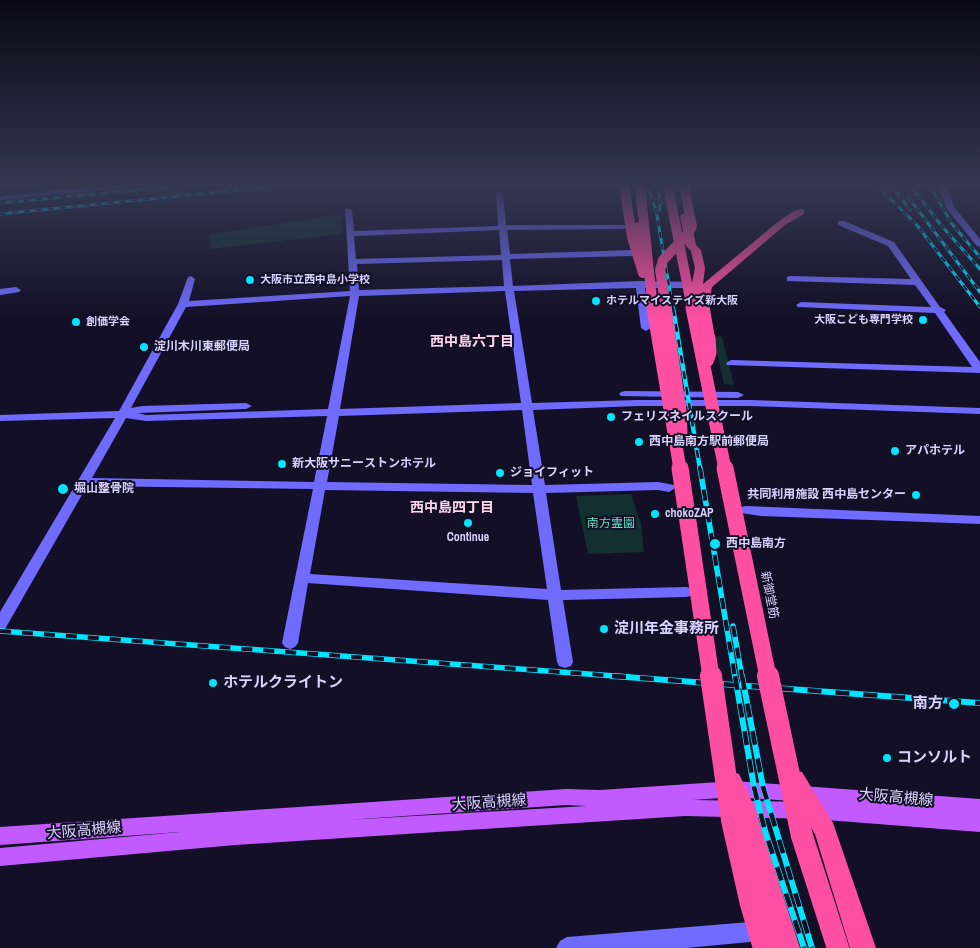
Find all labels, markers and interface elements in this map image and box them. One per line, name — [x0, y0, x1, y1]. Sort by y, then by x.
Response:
place label: 大阪市立西中島小学校 — [260, 273, 370, 287]
marker: 大阪市立西中島小学校 — [244, 274, 256, 286]
place label: ホテルマイステイズ新大阪 — [606, 294, 738, 308]
marker: ホテルマイステイズ新大阪 — [590, 295, 602, 307]
place label: 大阪こども専門学校 — [814, 313, 913, 327]
marker: 大阪こども専門学校 — [917, 314, 929, 326]
place label: 創価学会 — [86, 315, 130, 329]
marker: 創価学会 — [70, 316, 82, 328]
district label: 西中島六丁目 — [430, 334, 514, 350]
place label: 淀川木川東郵便局 — [154, 340, 250, 354]
marker: 淀川木川東郵便局 — [138, 341, 150, 353]
place label: フェリスネイルスクール — [621, 410, 753, 424]
marker: フェリスネイルスクール — [605, 411, 617, 423]
place label: 西中島南方駅前郵便局 — [649, 435, 769, 449]
marker: 西中島南方駅前郵便局 — [633, 436, 645, 448]
place label: アパホテル — [905, 444, 965, 458]
marker: アパホテル — [889, 445, 901, 457]
place label: 新大阪サニーストンホテル — [292, 457, 436, 471]
marker: 新大阪サニーストンホテル — [276, 458, 288, 470]
place label: ジョイフィット — [510, 466, 594, 480]
marker: ジョイフィット — [494, 467, 506, 479]
marker: 堀山整骨院 — [56, 482, 70, 496]
place label: 堀山整骨院 — [74, 482, 134, 496]
place label: 共同利用施設 西中島センター — [747, 488, 906, 502]
marker: 共同利用施設 西中島センター — [910, 489, 922, 501]
district label: 西中島四丁目 — [410, 500, 494, 516]
place label: chokoZAP — [665, 507, 714, 521]
marker: chokoZAP — [649, 508, 661, 520]
marker: Continue — [462, 517, 474, 529]
park label: 南方霊園 — [587, 517, 635, 531]
place label: Continue — [447, 531, 489, 545]
marker: 西中島南方 — [708, 537, 722, 551]
place label: 西中島南方 — [726, 537, 786, 551]
street label: 新御堂筋 — [757, 570, 781, 620]
place label: 淀川年金事務所 — [614, 620, 719, 638]
marker: 淀川年金事務所 — [598, 623, 610, 635]
place label: ホテルクライトン — [223, 674, 343, 692]
marker: ホテルクライトン — [207, 677, 219, 689]
place label: 南方 — [913, 695, 943, 713]
marker: 南方 — [947, 697, 961, 711]
place label: コンソルト — [897, 749, 972, 767]
marker: コンソルト — [881, 752, 893, 764]
street label: 大阪高槻線 — [858, 786, 934, 810]
street label: 大阪高槻線 — [451, 791, 527, 815]
street label: 大阪高槻線 — [46, 819, 122, 843]

